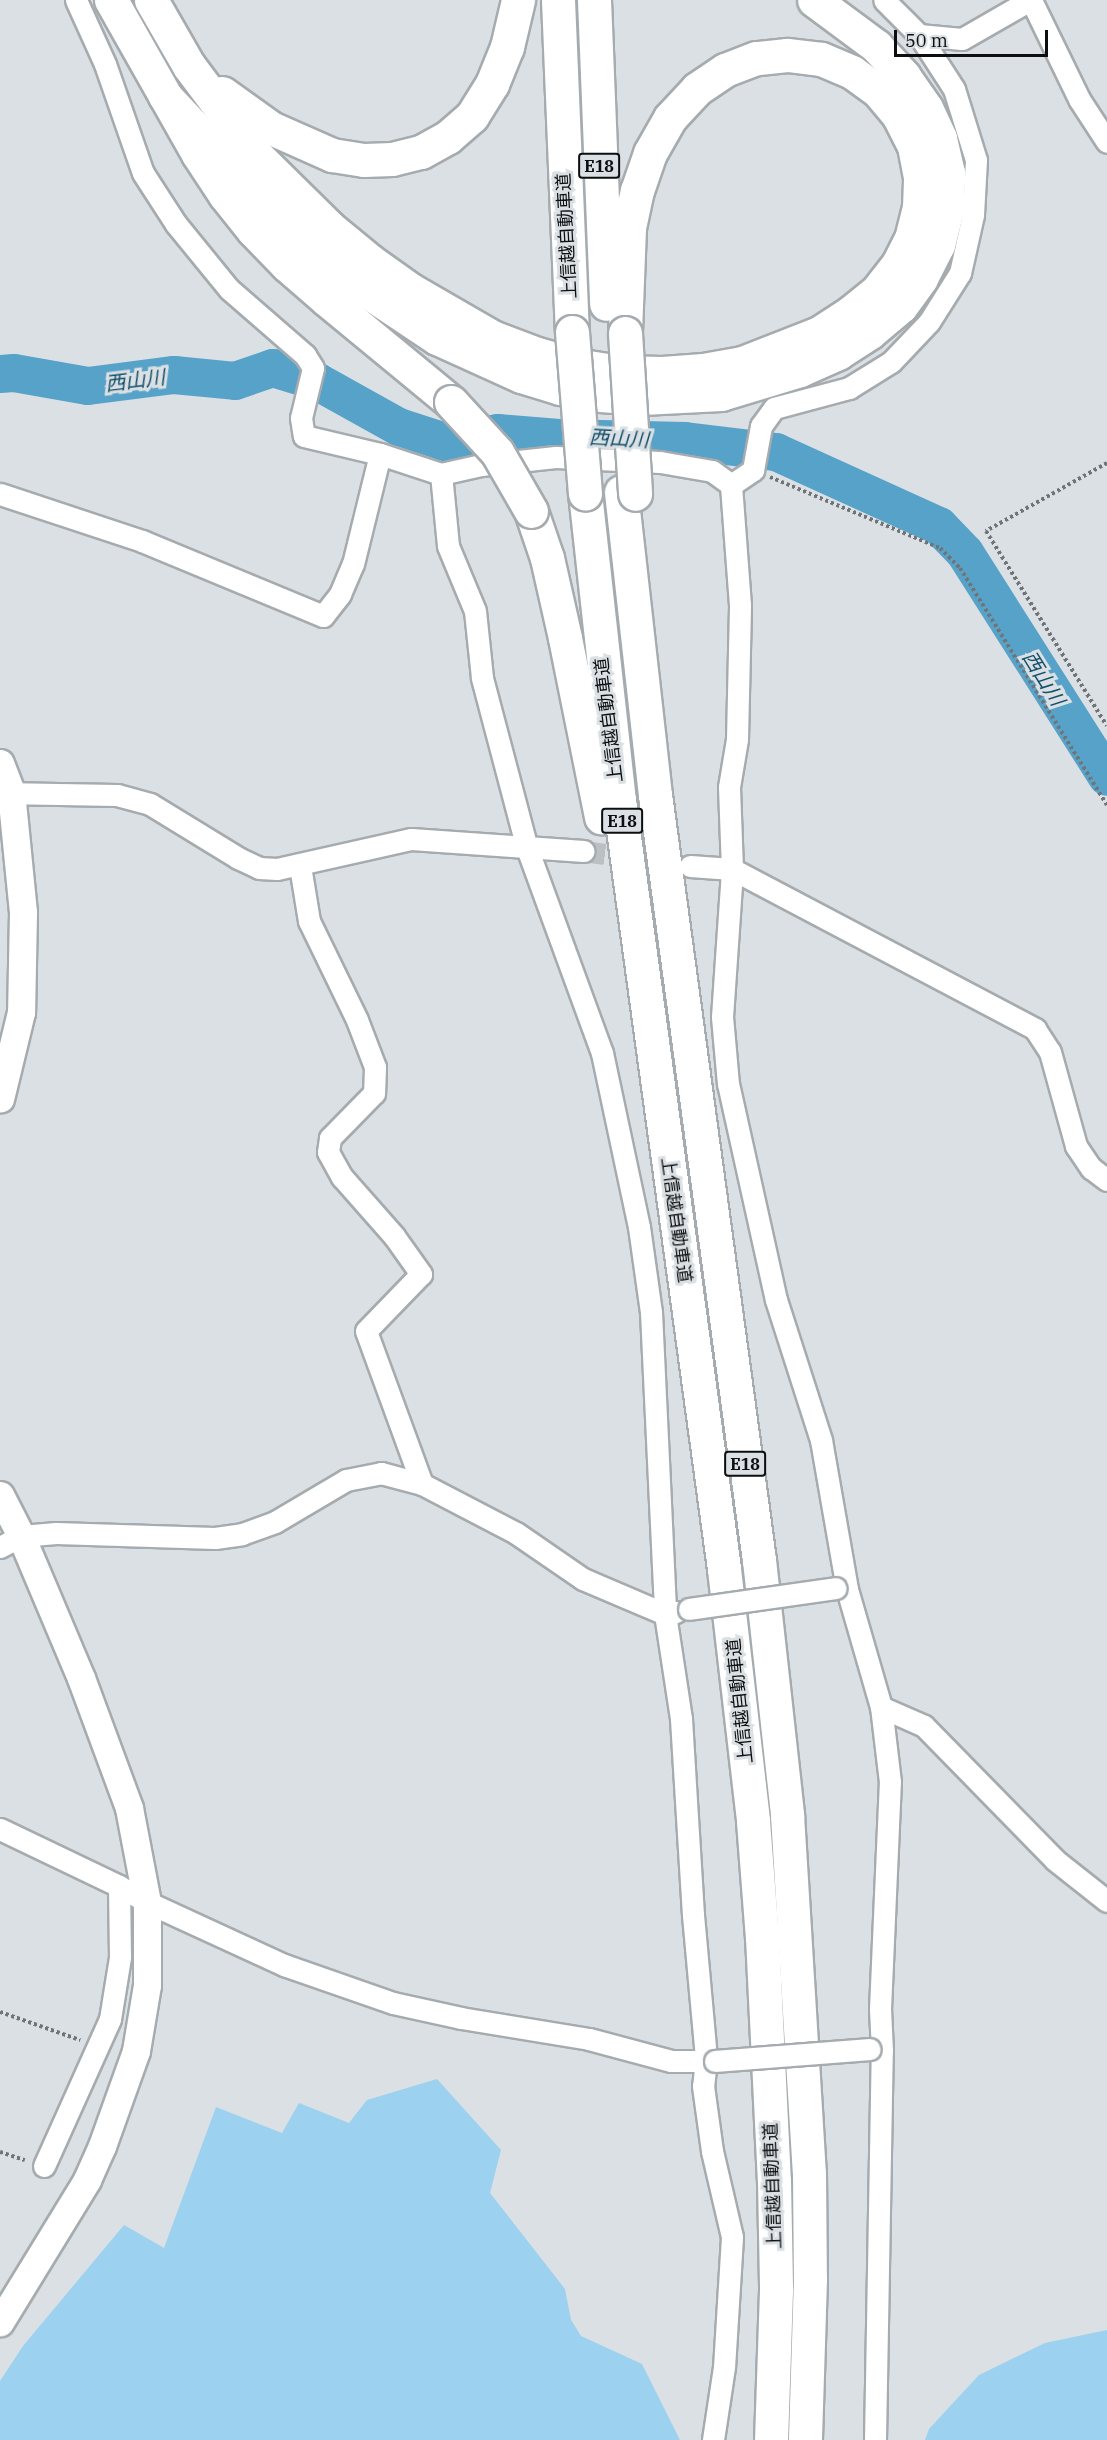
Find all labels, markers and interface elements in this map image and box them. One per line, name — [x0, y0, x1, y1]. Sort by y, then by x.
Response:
scale bar — [897, 18, 1052, 56]
text: 50 m — [905, 29, 948, 52]
road number: E18 — [578, 153, 620, 179]
street label: 上信越自動車道 — [553, 173, 581, 299]
water label: 西山川 — [104, 364, 166, 396]
water label: 西山川 — [588, 424, 650, 452]
water label: 西山川 — [1018, 646, 1070, 710]
street label: 上信越自動車道 — [591, 656, 627, 784]
road number: E18 — [601, 808, 643, 834]
street label: 上信越自動車道 — [657, 1156, 695, 1284]
road number: E18 — [724, 1451, 766, 1477]
street label: 上信越自動車道 — [723, 1637, 757, 1765]
street label: 上信越自動車道 — [760, 2123, 786, 2249]

